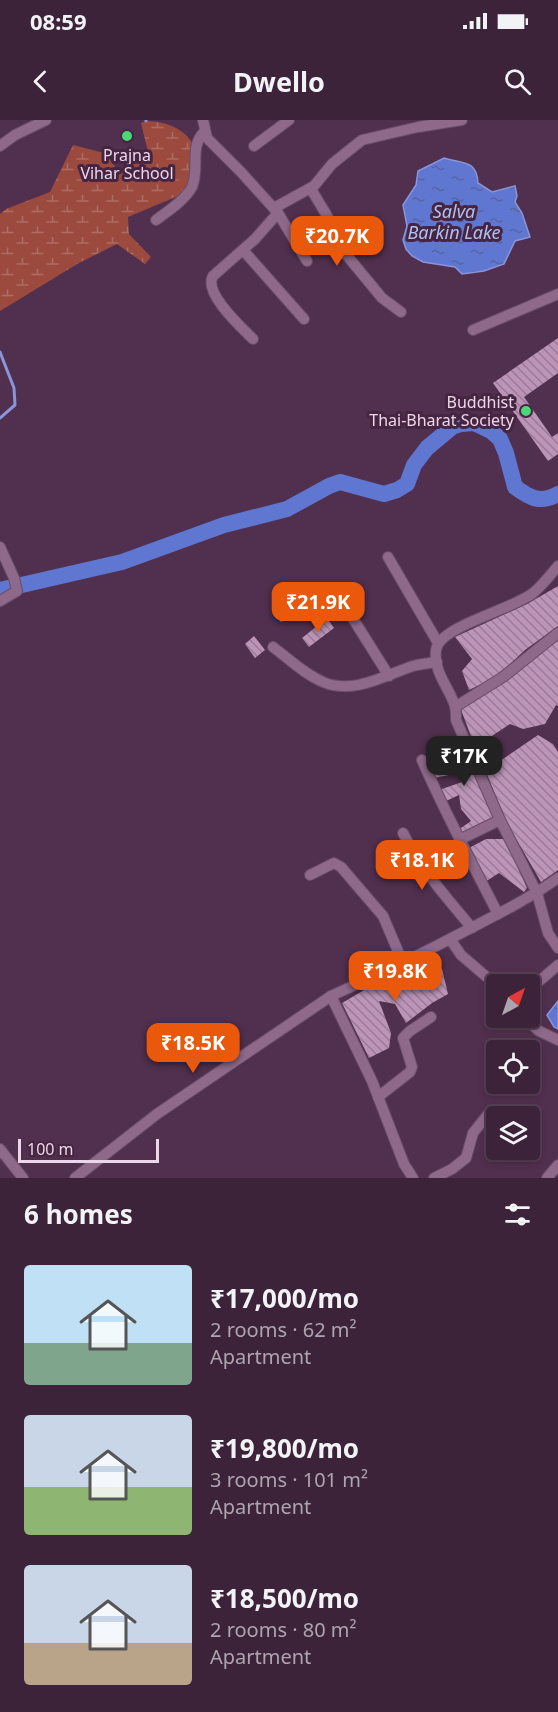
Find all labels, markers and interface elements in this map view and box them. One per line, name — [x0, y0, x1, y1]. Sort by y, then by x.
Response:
text: 08:59 — [30, 6, 87, 36]
text: Dwello — [233, 63, 325, 100]
icon: back — [24, 65, 57, 98]
icon: search — [501, 65, 534, 98]
marker: Prajna Vihar School — [120, 129, 134, 143]
place label: Prajna Vihar School — [80, 144, 174, 184]
water label: Salva Barkin Lake — [407, 199, 501, 244]
pin: ₹20.7K — [288, 216, 386, 267]
text: ₹20.7K — [305, 222, 369, 249]
place label: Buddhist Thai-Bharat Society — [369, 391, 515, 431]
marker: Buddhist Thai-Bharat Society — [519, 404, 533, 418]
pin: ₹21.9K — [269, 582, 367, 633]
text: ₹21.9K — [286, 588, 350, 615]
pin: ₹17K — [428, 736, 500, 787]
text: ₹17K — [440, 742, 488, 769]
pin: ₹18.1K — [373, 840, 471, 891]
text: ₹18.1K — [390, 846, 454, 873]
pin: ₹19.8K — [346, 951, 444, 1002]
text: ₹19.8K — [363, 957, 427, 984]
north arrow — [486, 974, 540, 1028]
map controls — [486, 974, 540, 1160]
pin: ₹18.5K — [144, 1023, 242, 1074]
text: ₹18.5K — [161, 1029, 225, 1056]
button: locate — [486, 1040, 540, 1094]
button: layers — [486, 1106, 540, 1160]
scale bar — [18, 1136, 159, 1164]
text: 100 m — [27, 1138, 74, 1160]
text: 6 homes — [24, 1196, 133, 1232]
icon: filters — [501, 1198, 534, 1231]
text: ₹17,000/mo — [210, 1280, 359, 1316]
icon: home — [72, 1289, 144, 1361]
text: 2 rooms · 62 m² — [210, 1316, 357, 1343]
text: Apartment — [210, 1343, 311, 1370]
text: ₹19,800/mo — [210, 1430, 359, 1466]
icon: home — [72, 1439, 144, 1511]
text: 3 rooms · 101 m² — [210, 1466, 368, 1493]
text: Apartment — [210, 1493, 311, 1520]
text: ₹18,500/mo — [210, 1580, 359, 1616]
icon: home — [72, 1589, 144, 1661]
text: 2 rooms · 80 m² — [210, 1616, 357, 1643]
text: Apartment — [210, 1643, 311, 1670]

